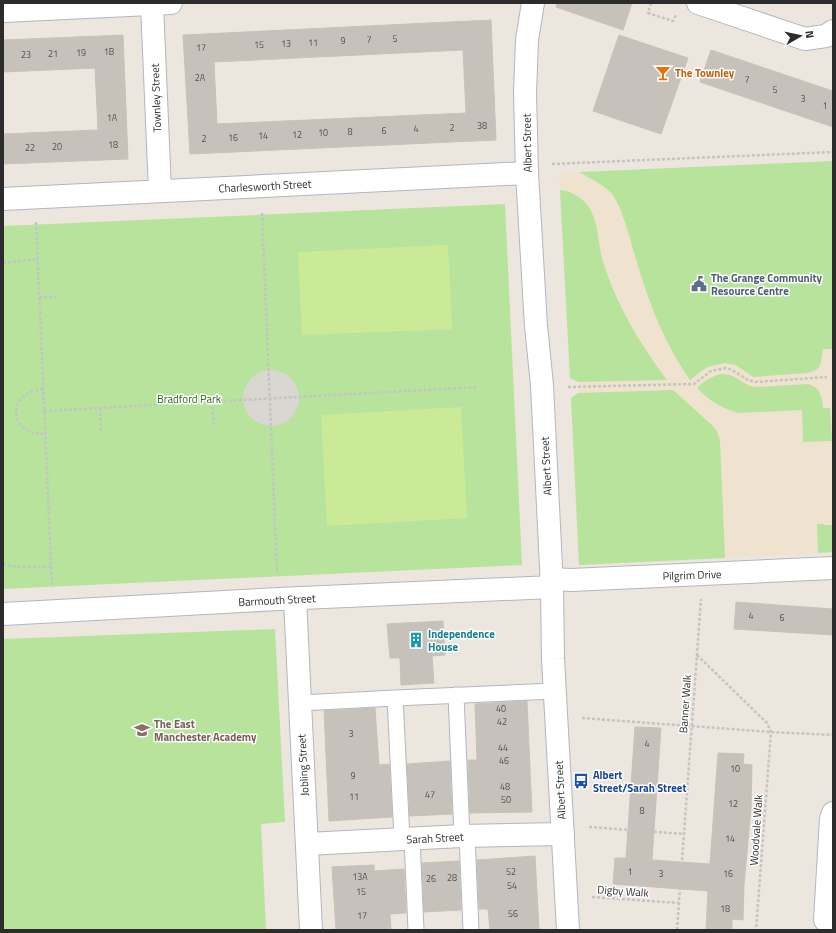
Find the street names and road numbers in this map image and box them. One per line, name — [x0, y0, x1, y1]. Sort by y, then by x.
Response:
street label: Townley Street — [147, 63, 165, 133]
street label: Albert Street — [518, 113, 536, 173]
street label: Charlesworth Street — [218, 176, 312, 196]
street label: Albert Street — [536, 436, 556, 496]
street label: Pilgrim Drive — [662, 566, 722, 584]
street label: Barmouth Street — [238, 590, 316, 610]
street label: Banner Walk — [675, 673, 695, 734]
street label: Jobling Street — [293, 733, 313, 796]
street label: Albert Street — [550, 760, 570, 820]
street label: Woodvale Walk — [746, 793, 767, 866]
street label: Sarah Street — [406, 828, 464, 847]
street label: Digby Walk — [597, 881, 650, 901]

